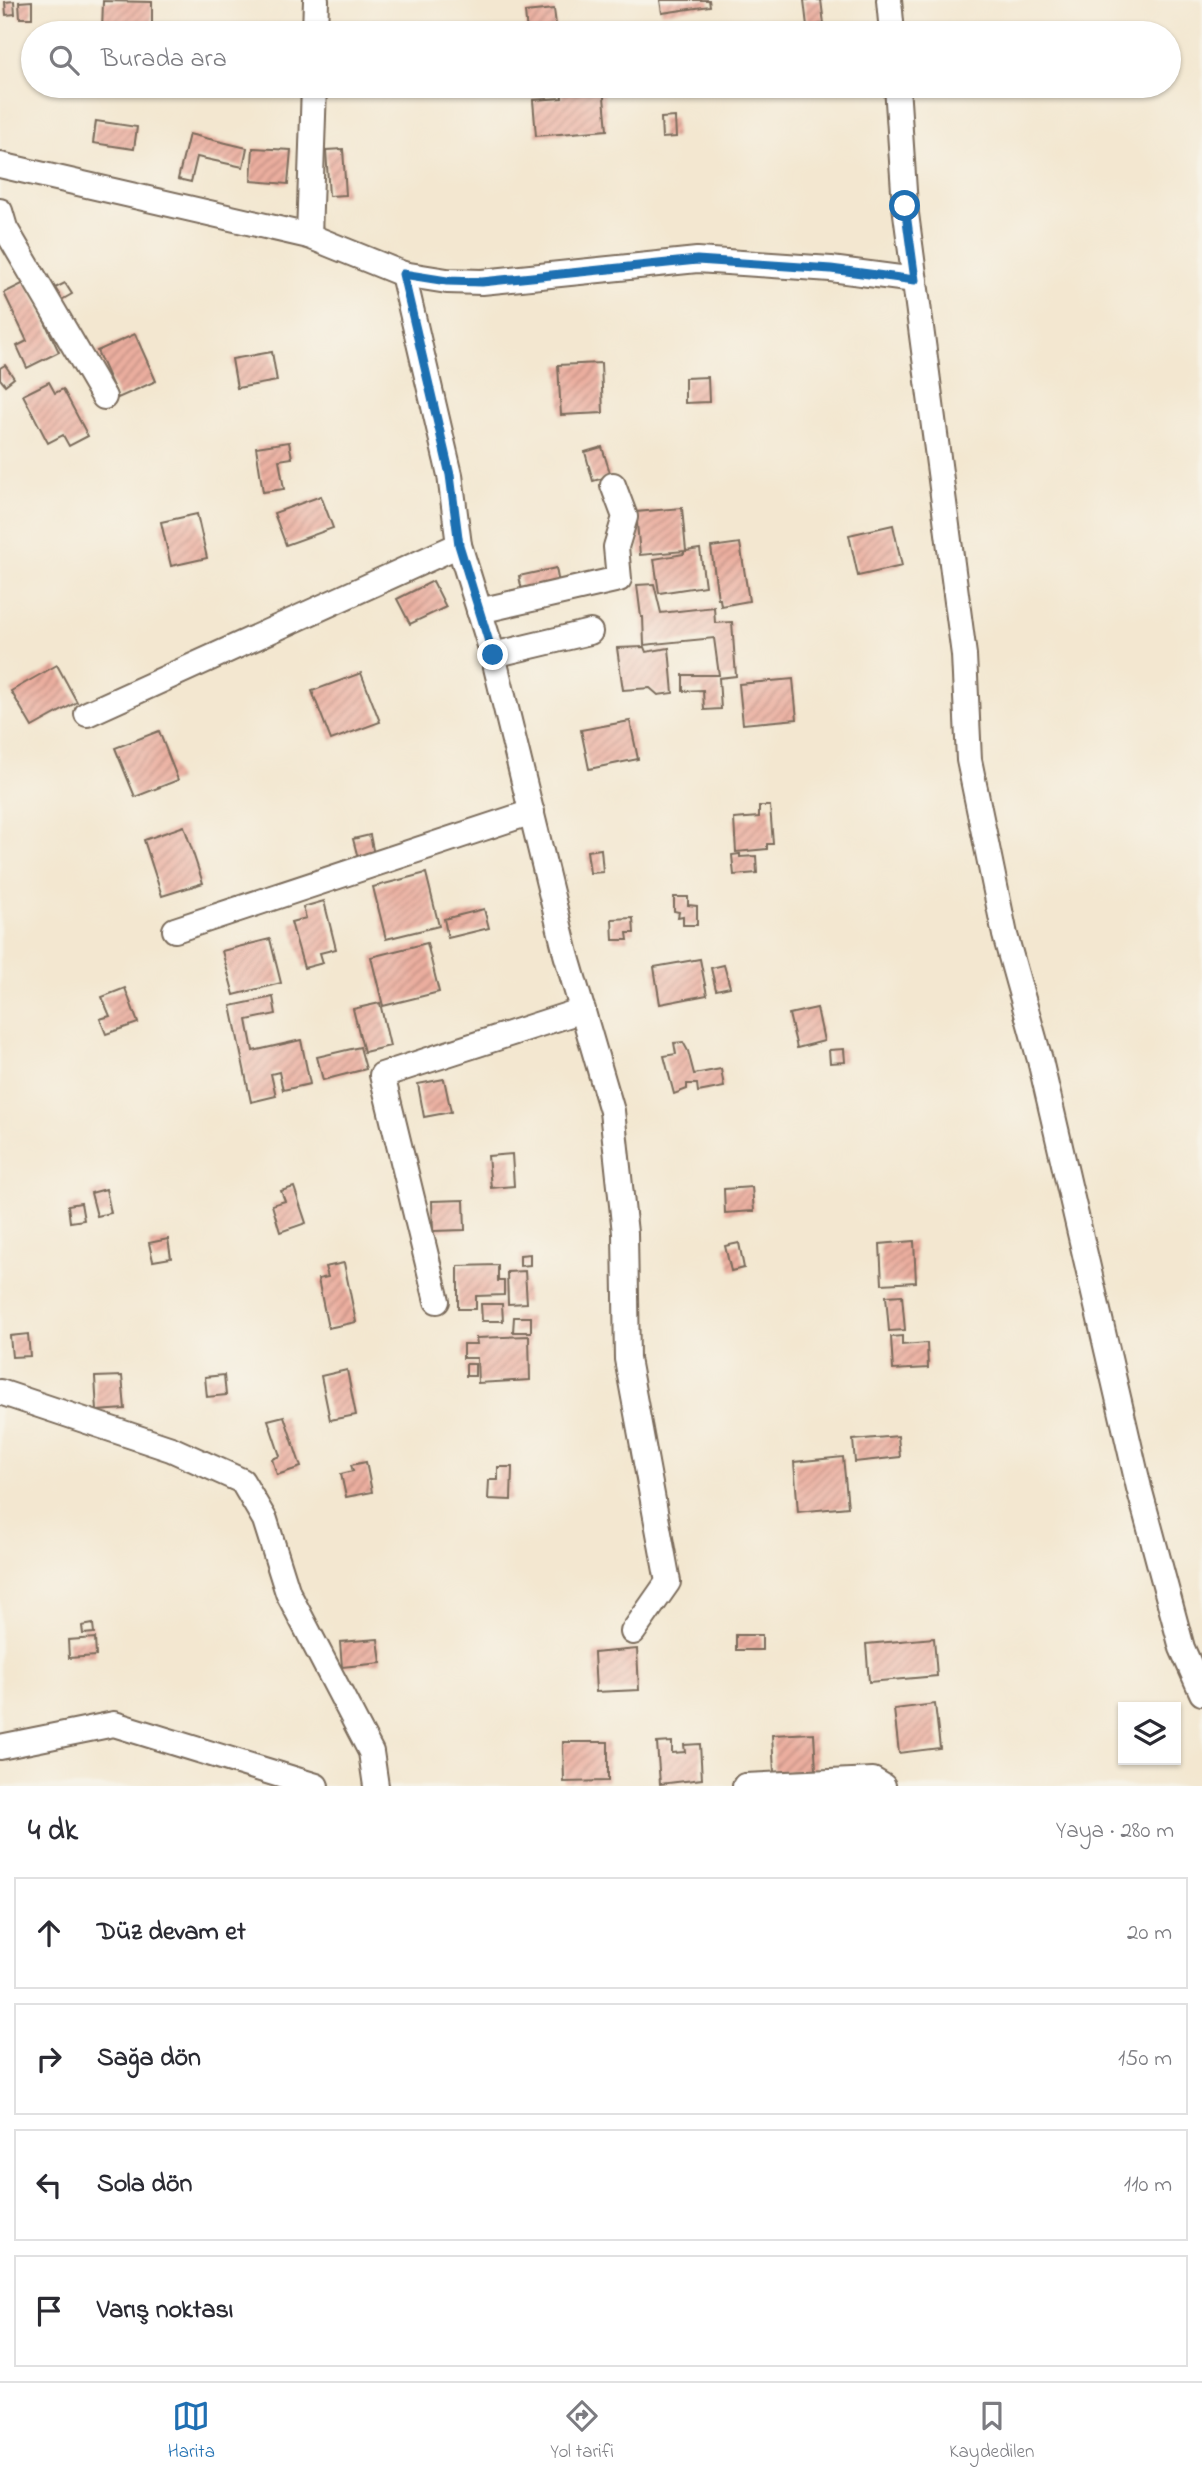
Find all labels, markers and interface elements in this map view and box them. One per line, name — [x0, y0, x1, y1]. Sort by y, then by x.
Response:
search box — [21, 21, 1181, 98]
icon: search — [45, 41, 83, 79]
text: Burada ara — [101, 41, 227, 79]
route start — [889, 190, 920, 221]
route end — [477, 639, 508, 670]
map controls — [1118, 1702, 1181, 1765]
button: layers — [1118, 1702, 1181, 1765]
text: 4 dk — [28, 1810, 78, 1854]
text: Yaya · 280 m — [1056, 1815, 1174, 1848]
icon: ahead — [30, 1914, 68, 1952]
text: Düz devam et — [97, 1914, 246, 1952]
text: 20 m — [1127, 1917, 1172, 1950]
icon: right — [30, 2040, 68, 2078]
text: Sağa dön — [97, 2040, 201, 2078]
text: 150 m — [1118, 2043, 1172, 2076]
icon: left — [30, 2166, 68, 2204]
text: Sola dön — [97, 2166, 192, 2204]
text: 110 m — [1124, 2169, 1172, 2202]
icon: arrive — [30, 2292, 68, 2330]
text: Varış noktası — [97, 2292, 233, 2330]
tab: Harita — [168, 2397, 215, 2466]
tab: Yol tarifi — [550, 2397, 614, 2466]
tab: Kaydedilen — [949, 2397, 1034, 2466]

